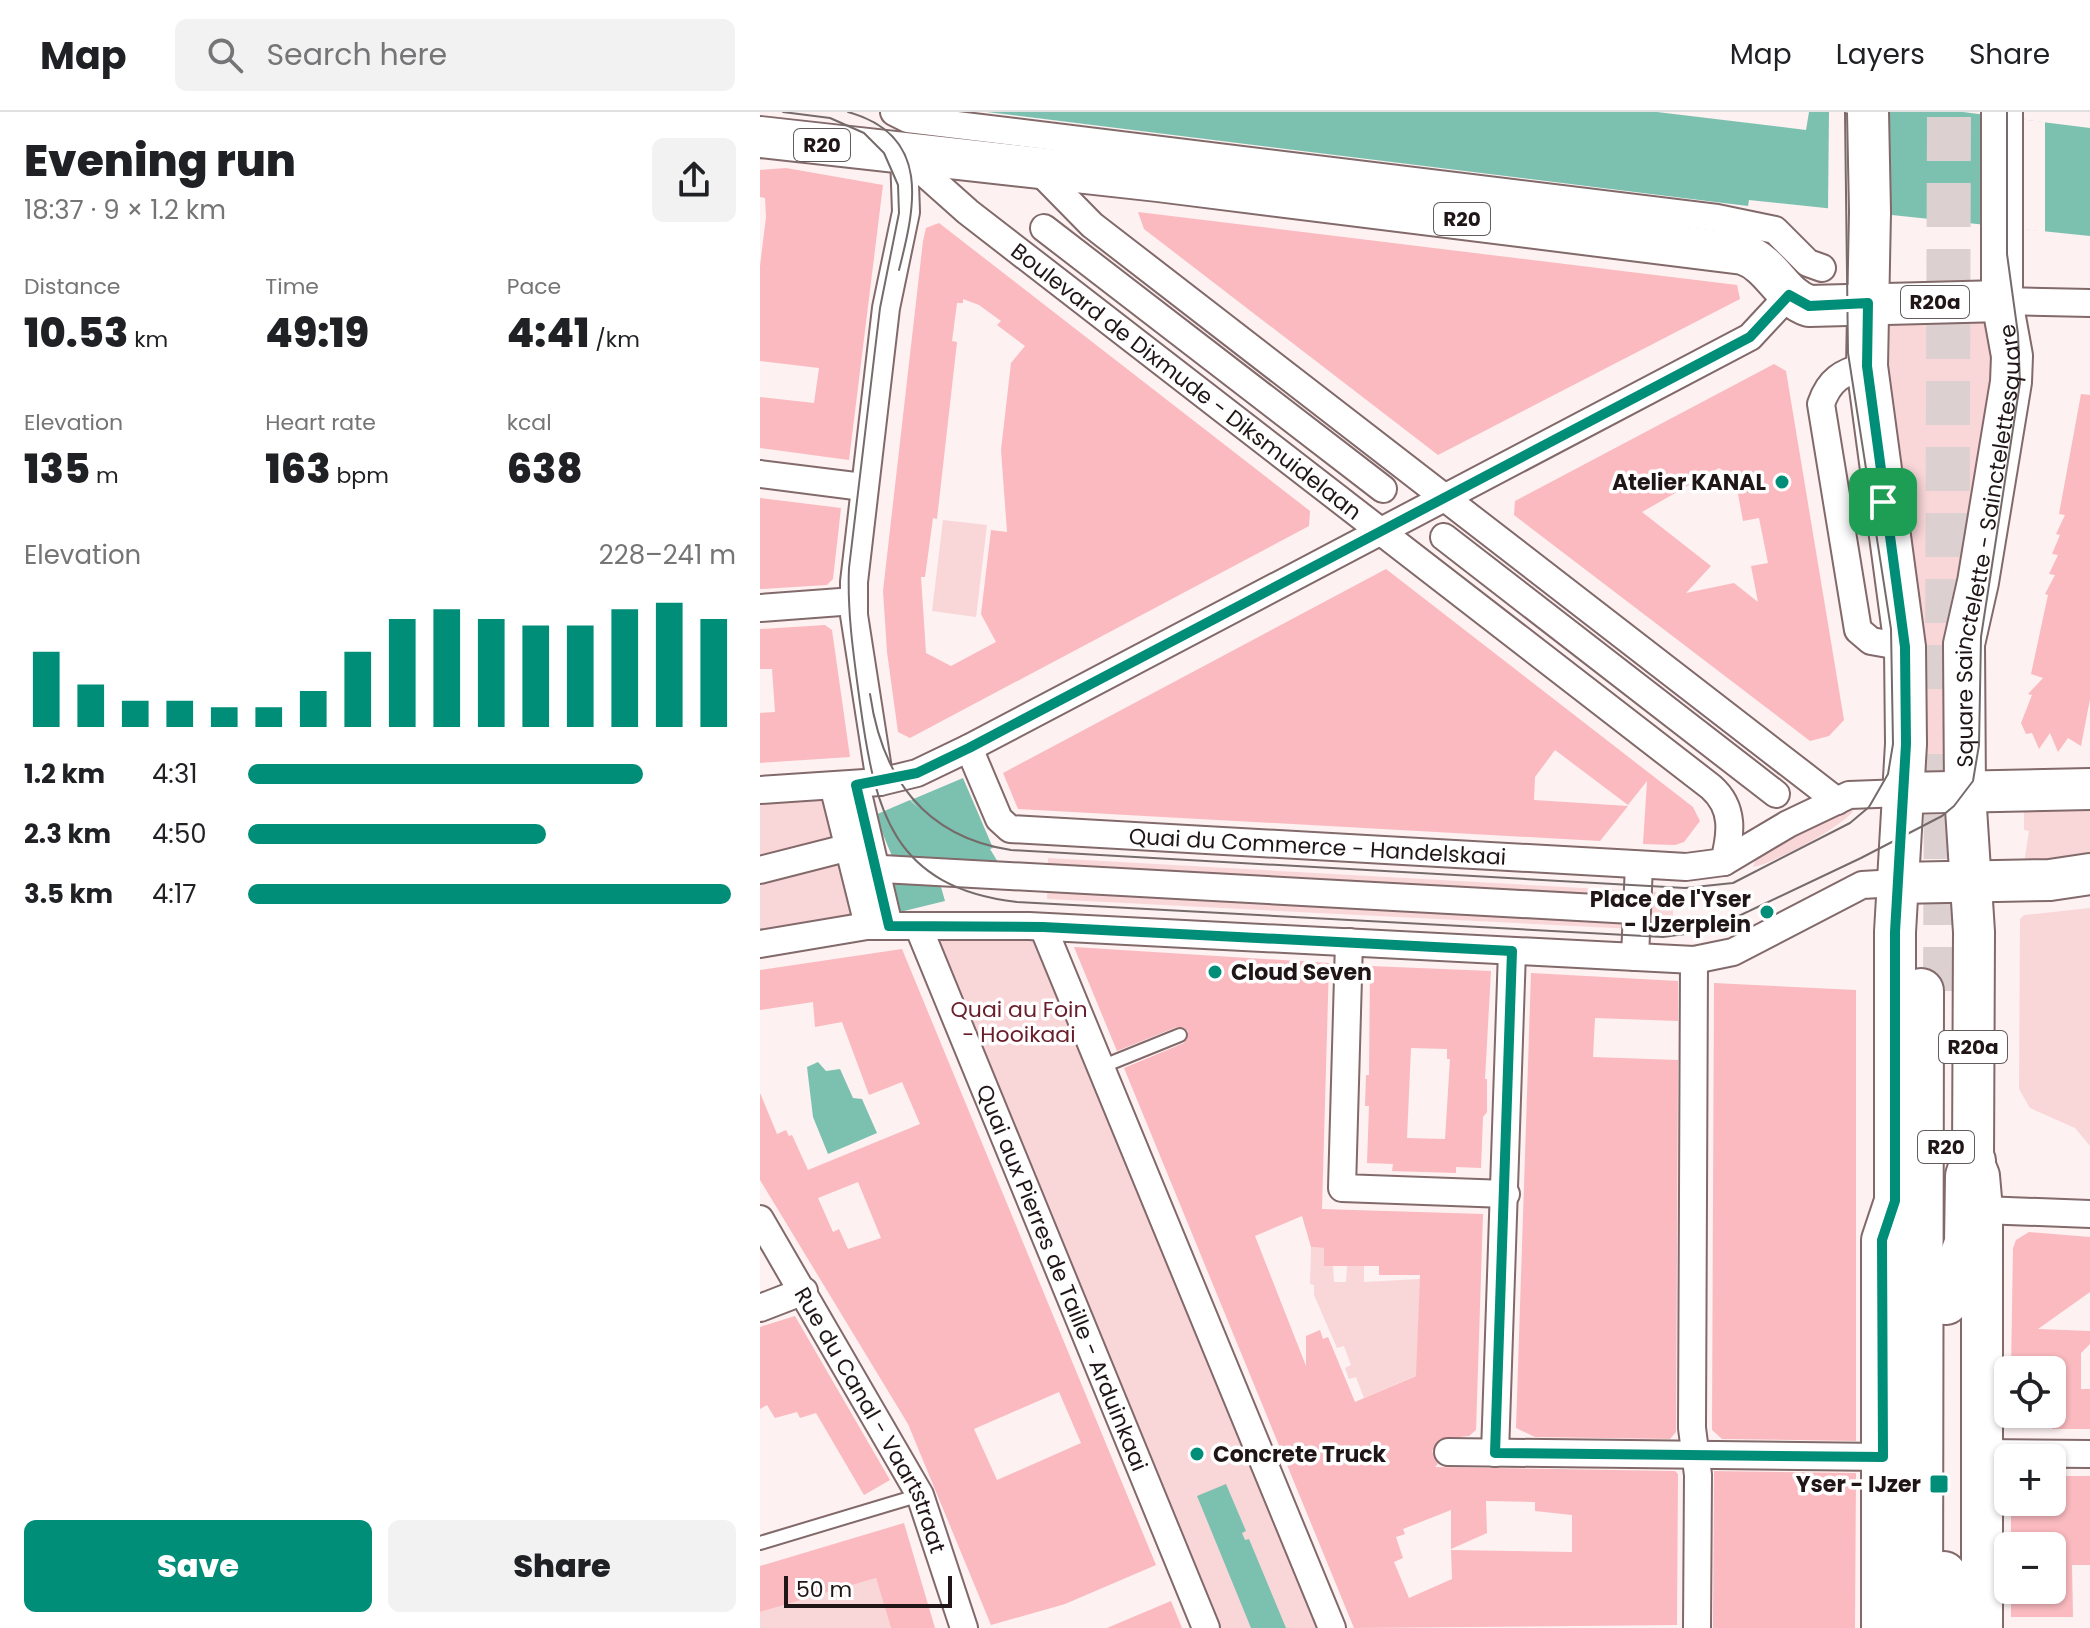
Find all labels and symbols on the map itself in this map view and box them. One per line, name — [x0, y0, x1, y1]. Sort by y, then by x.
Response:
road number: R20 — [794, 129, 850, 161]
road number: R20 — [1434, 203, 1490, 235]
street label: Boulevard de Dixmude - Diksmuidelaan — [1004, 236, 1368, 527]
road number: R20a — [1901, 286, 1969, 318]
street label: Square Sainctelette - Sainctelettesquare — [1948, 322, 2029, 768]
place label: Atelier KANAL — [1612, 467, 1766, 498]
pin — [1849, 468, 1917, 536]
marker: Atelier KANAL — [1773, 473, 1791, 491]
street label: Quai du Commerce - Handelskaai — [1128, 821, 1507, 873]
place label: Place de l'Yser - IJzerplein — [1590, 884, 1751, 940]
marker: Place de l'Yser - IJzerplein — [1758, 903, 1776, 921]
place label: Cloud Seven — [1231, 957, 1372, 988]
marker: Cloud Seven — [1206, 963, 1224, 981]
park label: Quai au Foin - Hooikaai — [950, 994, 1088, 1050]
road number: R20a — [1939, 1031, 2007, 1063]
street label: Quai aux Pierres de Taille - Arduinkaai — [969, 1080, 1155, 1476]
road number: R20 — [1918, 1131, 1974, 1163]
street label: Rue du Canal - Vaartstraat — [787, 1281, 953, 1557]
place label: Concrete Truck — [1213, 1439, 1387, 1470]
marker: Concrete Truck — [1188, 1445, 1206, 1463]
place label: Yser - IJzer — [1796, 1469, 1921, 1500]
marker: Yser - IJzer — [1928, 1473, 1950, 1495]
scale bar — [784, 1572, 952, 1608]

